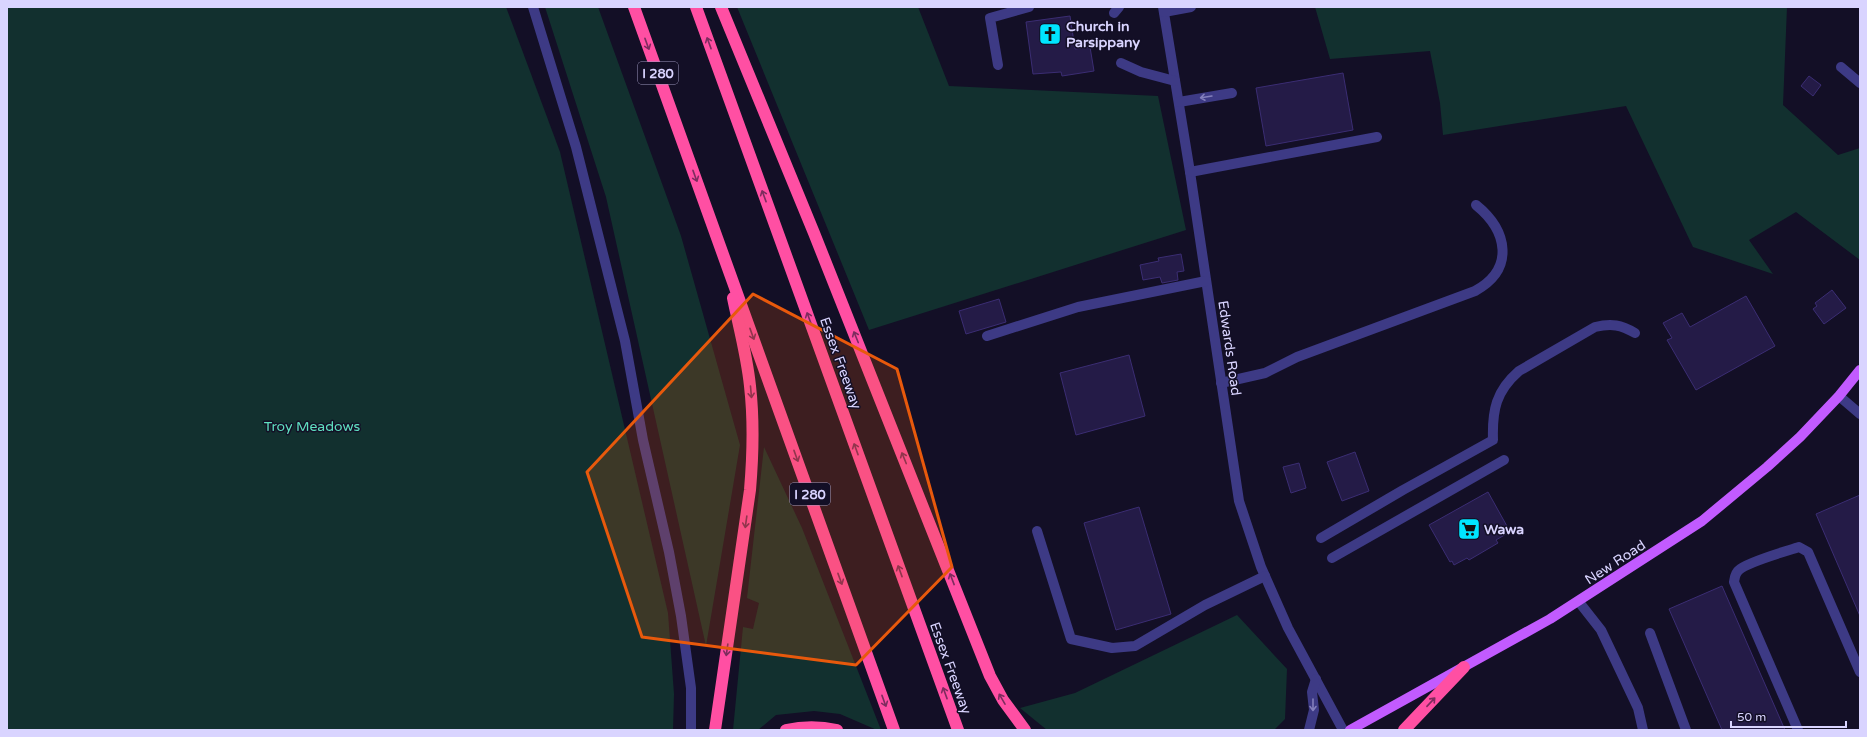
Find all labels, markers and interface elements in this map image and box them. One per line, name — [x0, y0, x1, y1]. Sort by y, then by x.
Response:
place label: Church in Parsippany — [1066, 18, 1140, 51]
church icon: Church in Parsippany — [1037, 21, 1063, 47]
one-way arrow — [644, 37, 652, 49]
one-way arrow — [704, 38, 712, 50]
road number: I 280 — [638, 62, 678, 84]
one-way arrow — [1200, 93, 1213, 101]
one-way arrow — [692, 170, 700, 182]
one-way arrow — [760, 190, 768, 202]
street label: Edwards Road — [1214, 299, 1245, 397]
one-way arrow — [804, 312, 812, 324]
street label: Essex Freeway — [816, 315, 865, 412]
one-way arrow — [749, 328, 757, 340]
one-way arrow — [851, 332, 859, 344]
one-way arrow — [747, 385, 754, 398]
park label: Troy Meadows — [264, 418, 361, 435]
one-way arrow — [852, 443, 860, 455]
one-way arrow — [793, 450, 801, 462]
one-way arrow — [900, 452, 908, 464]
road number: I 280 — [790, 483, 830, 505]
one-way arrow — [742, 515, 750, 528]
supermarket icon: Wawa — [1456, 516, 1482, 542]
place label: Wawa — [1484, 521, 1524, 538]
street label: New Road — [1582, 537, 1649, 588]
one-way arrow — [896, 566, 904, 578]
one-way arrow — [837, 572, 844, 585]
one-way arrow — [948, 573, 956, 585]
street label: Essex Freeway — [926, 620, 975, 717]
one-way arrow — [723, 643, 731, 656]
one-way arrow — [940, 688, 948, 700]
one-way arrow — [998, 693, 1006, 705]
one-way arrow — [880, 695, 888, 707]
one-way arrow — [1426, 697, 1436, 707]
one-way arrow — [1309, 698, 1317, 711]
scale bar — [1731, 703, 1846, 729]
text: 50 m — [1737, 710, 1766, 724]

